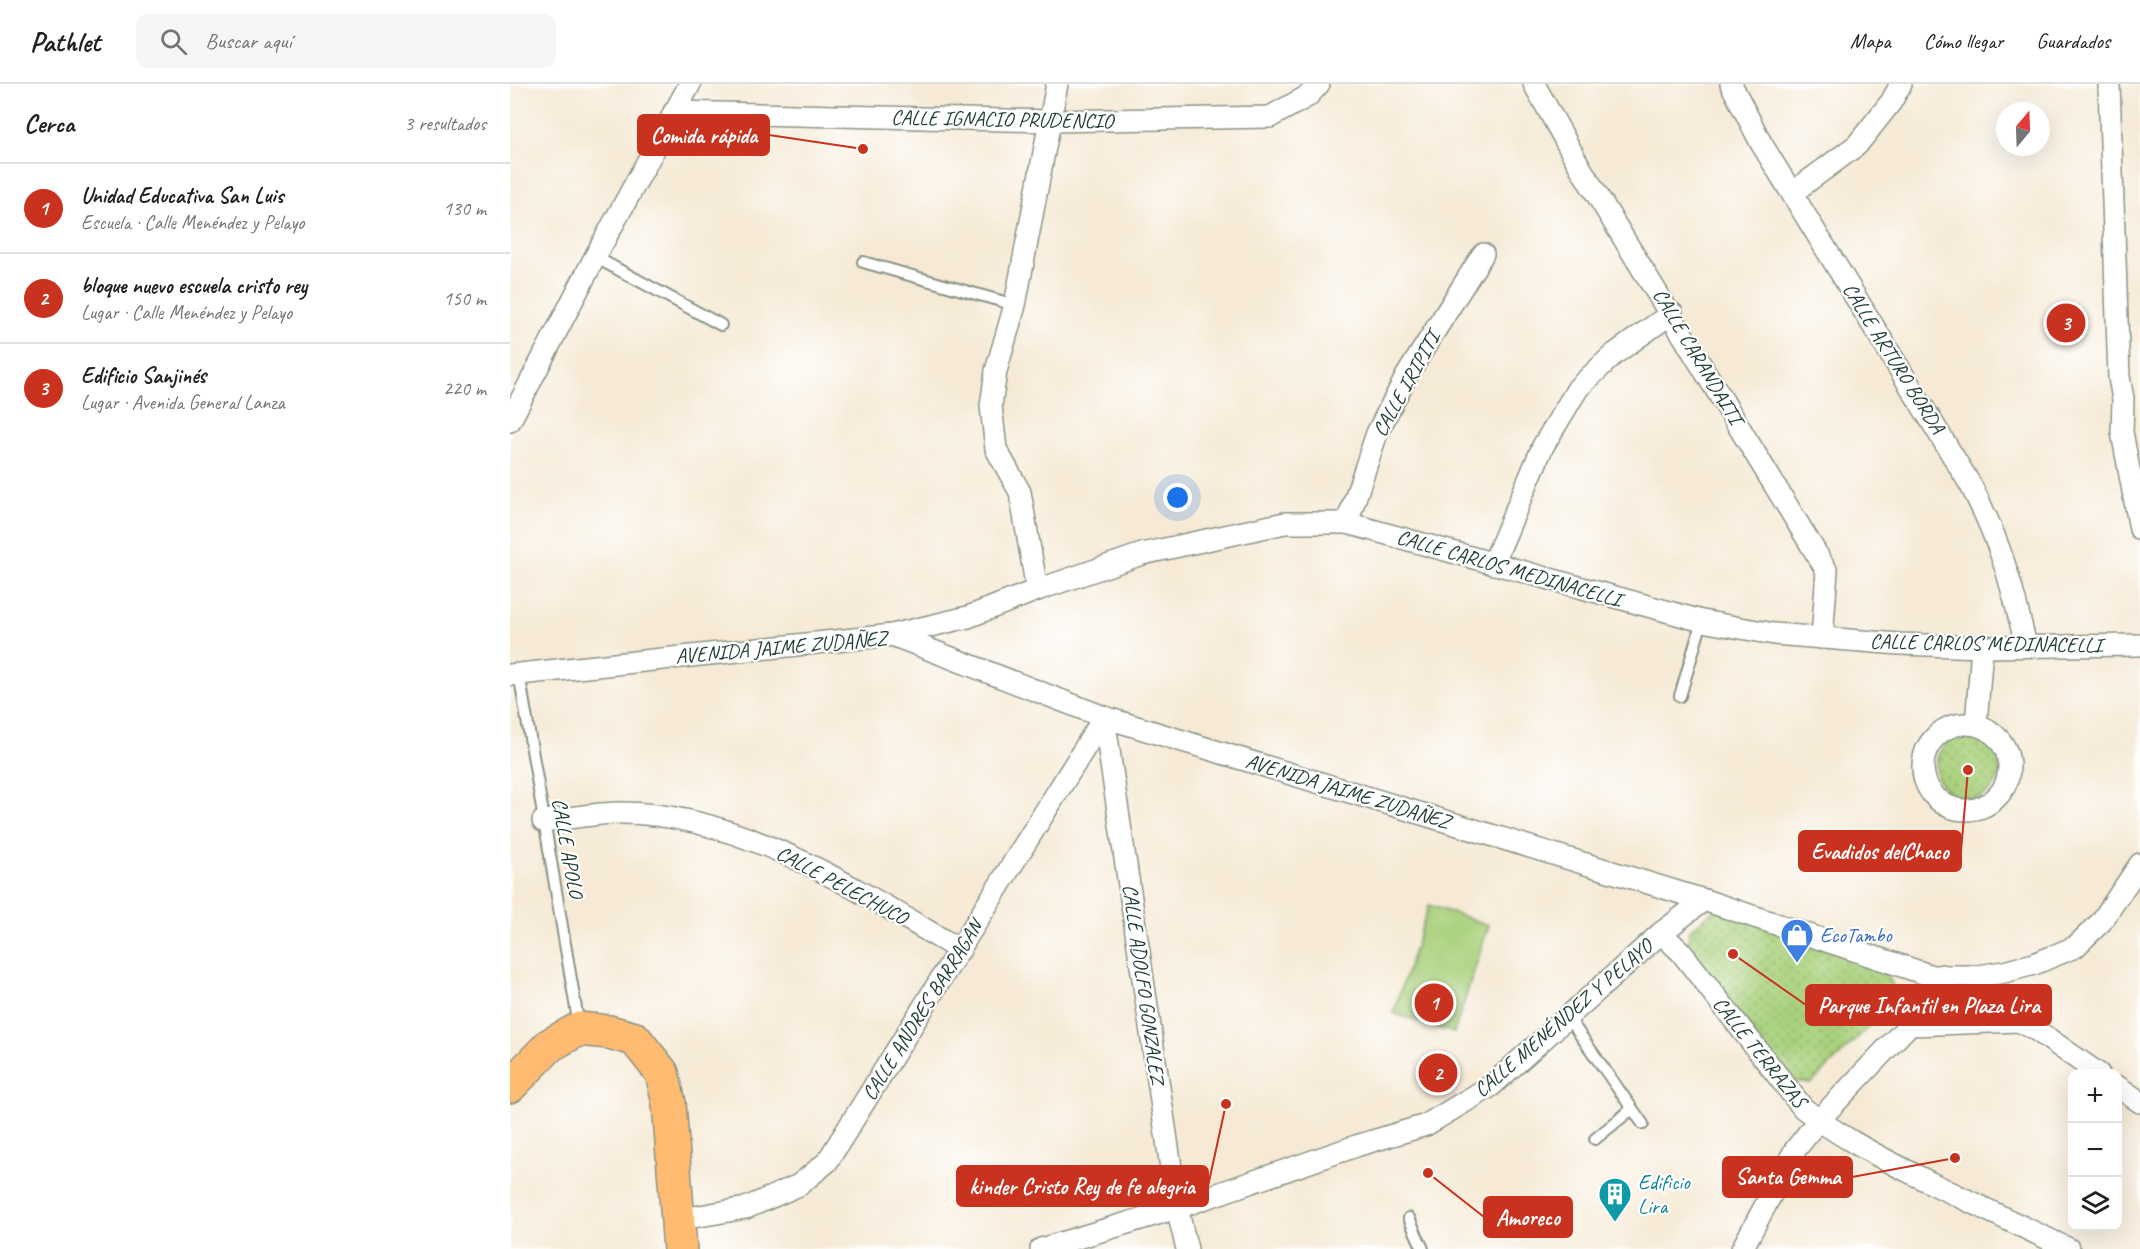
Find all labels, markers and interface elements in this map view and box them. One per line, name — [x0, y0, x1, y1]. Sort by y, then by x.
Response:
search box — [136, 14, 556, 68]
text: Pathlet — [30, 24, 100, 59]
icon: search — [157, 25, 190, 58]
text: Buscar aquí — [205, 27, 292, 55]
text: Mapa — [1850, 28, 1891, 54]
text: Cómo llegar — [1924, 28, 2003, 54]
text: Guardados — [2036, 28, 2110, 54]
north arrow — [1996, 102, 2050, 156]
street label: CALLE IGNACIO PRUDENCIO — [891, 104, 1116, 134]
text: Cerca — [24, 107, 74, 140]
text: 3 resultados — [404, 111, 486, 136]
callout: Comida rápida — [638, 115, 769, 155]
text: Comida rápida — [651, 122, 759, 150]
text: Unidad Educativa San Luis — [81, 182, 283, 210]
text: 1 — [39, 196, 48, 221]
text: 130 m — [443, 196, 486, 221]
text: Escuela · Calle Menéndez y Pelayo — [81, 210, 304, 235]
text: bloque nuevo escuela cristo rey — [81, 272, 307, 300]
street label: CALLE ARTURO BORDA — [1837, 278, 1952, 439]
street label: CALLE CARANDAITI — [1647, 283, 1751, 432]
text: 2 — [39, 286, 48, 311]
text: 150 m — [443, 286, 486, 311]
text: Lugar · Calle Menéndez y Pelayo — [81, 300, 292, 325]
pin: 3 — [2046, 300, 2086, 346]
street label: CALLE IRIPITI — [1367, 323, 1448, 441]
text: Edificio Sanjinés — [81, 362, 206, 390]
text: 3 — [39, 376, 48, 401]
text: 220 m — [443, 376, 486, 401]
text: Lugar · Avenida General Lanza — [81, 390, 285, 415]
your location — [1163, 483, 1192, 512]
street label: CALLE CARLOS MEDINACELLI — [1394, 524, 1629, 614]
street label: AVENIDA JAIME ZUDAÑEZ — [674, 625, 891, 669]
street label: CALLE CARLOS MEDINACELLI — [1870, 628, 2107, 658]
street label: AVENIDA JAIME ZUDAÑEZ — [1243, 748, 1456, 835]
street label: CALLE APOLO — [546, 796, 590, 902]
callout: Evadidos delChaco — [1799, 831, 1961, 871]
text: Evadidos delChaco — [1811, 838, 1951, 866]
street label: CALLE PELECHUCO — [772, 839, 914, 932]
street label: CALLE ADOLFO GONZALEZ — [1117, 882, 1171, 1089]
street label: CALLE ANDRES BARRAGAN — [856, 912, 990, 1105]
shop icon: EcoTambo — [1779, 917, 1815, 964]
place label: EcoTambo — [1820, 922, 1893, 948]
street label: CALLE MENÉNDEZ Y PELAYO — [1468, 932, 1659, 1103]
pin: 1 — [1414, 980, 1454, 1026]
callout: Parque Infantil en Plaza Lira — [1806, 985, 2051, 1025]
street label: CALLE TERRAZAS — [1707, 991, 1814, 1115]
text: Parque Infantil en Plaza Lira — [1818, 992, 2042, 1020]
pin: 2 — [1418, 1050, 1458, 1096]
map controls — [2068, 1069, 2122, 1231]
button: + — [2068, 1069, 2122, 1123]
button: − — [2068, 1123, 2122, 1177]
callout: Santa Gemma — [1723, 1157, 1852, 1197]
text: Santa Gemma — [1735, 1163, 1843, 1191]
callout: kinder Cristo Rey de fe alegria — [957, 1166, 1208, 1206]
place label: Edificio Lira — [1638, 1169, 1691, 1219]
text: kinder Cristo Rey de fe alegria — [969, 1173, 1197, 1201]
building icon: Edificio Lira — [1597, 1176, 1633, 1223]
button: layers — [2068, 1177, 2122, 1231]
callout: Amoreco — [1484, 1197, 1572, 1237]
text: Amoreco — [1496, 1204, 1562, 1232]

